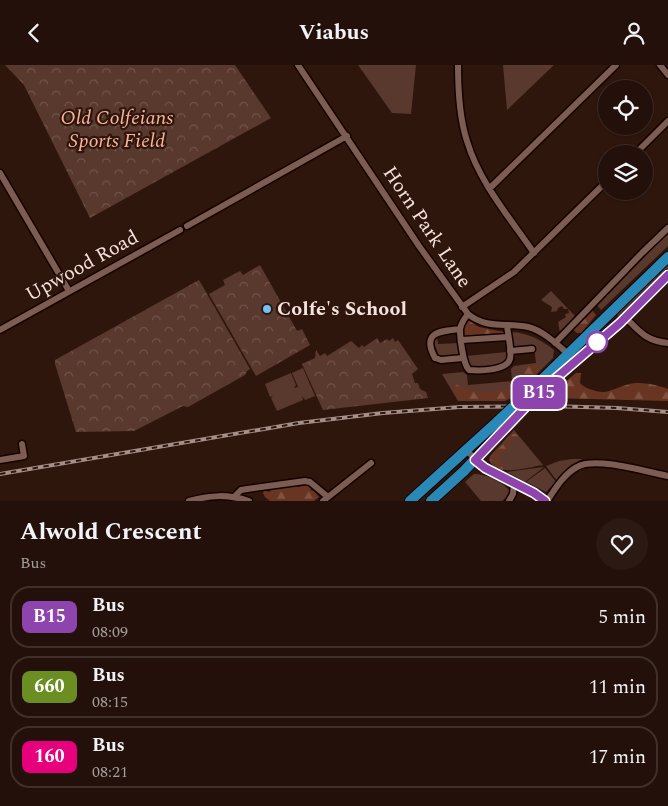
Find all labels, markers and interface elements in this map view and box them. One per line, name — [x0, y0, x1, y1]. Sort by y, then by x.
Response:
text: Viabus — [299, 16, 369, 49]
icon: back — [20, 19, 48, 47]
icon: person — [620, 19, 648, 47]
map controls — [598, 80, 653, 200]
button: locate — [598, 80, 653, 135]
park label: Old Colfeians Sports Field — [61, 103, 173, 156]
button: layers — [598, 145, 653, 200]
street label: Horn Park Lane — [375, 160, 479, 294]
street label: Upwood Road — [20, 223, 144, 309]
place label: Colfe's School — [277, 294, 407, 324]
marker: Colfe's School — [261, 303, 273, 315]
unlabelled marker — [586, 331, 608, 353]
line badge: B15 — [510, 377, 568, 409]
text: B15 — [523, 379, 555, 406]
text: Alwold Crescent — [20, 514, 202, 550]
button: heart — [596, 518, 648, 570]
text: Bus — [20, 551, 46, 575]
text: Bus — [92, 591, 125, 620]
text: B15 — [33, 603, 66, 630]
text: 5 min — [598, 603, 646, 632]
text: 08:09 — [92, 620, 128, 644]
text: Bus — [92, 661, 125, 690]
text: 660 — [34, 673, 65, 700]
text: 11 min — [589, 673, 646, 702]
text: 08:15 — [92, 690, 128, 714]
text: Bus — [92, 731, 125, 760]
text: 160 — [34, 743, 65, 770]
text: 17 min — [589, 743, 646, 772]
text: 08:21 — [92, 760, 128, 784]

